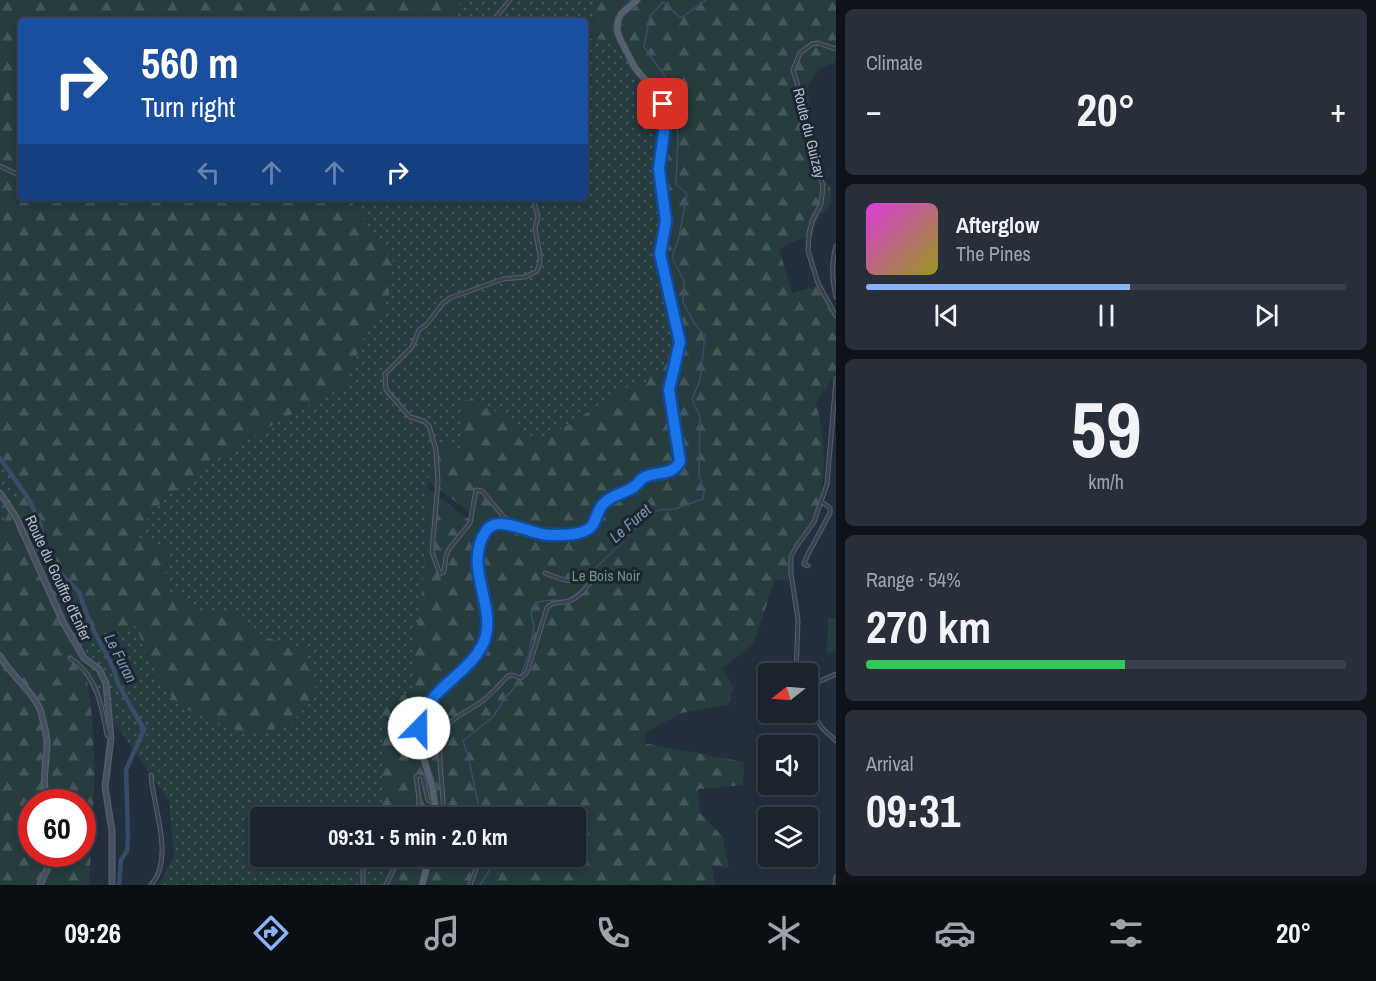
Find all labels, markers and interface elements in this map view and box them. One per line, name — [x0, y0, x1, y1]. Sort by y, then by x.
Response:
text: 560 m — [141, 35, 239, 91]
icon: right — [42, 42, 120, 120]
text: Climate — [866, 49, 923, 76]
pin — [637, 78, 688, 129]
text: 20° — [1076, 79, 1136, 140]
street label: Route du Guizay — [788, 86, 831, 181]
icon: arrive — [646, 87, 679, 120]
text: − — [866, 88, 882, 132]
text: + — [1330, 88, 1346, 132]
text: Turn right — [141, 89, 235, 125]
icon: left — [192, 156, 225, 189]
icon: ahead — [255, 156, 288, 189]
icon: ahead — [318, 156, 351, 189]
icon: right — [381, 156, 414, 189]
text: Afterglow — [956, 210, 1039, 240]
text: The Pines — [956, 240, 1031, 267]
icon: previous — [930, 299, 963, 332]
icon: pause — [1090, 299, 1123, 332]
icon: next — [1250, 299, 1283, 332]
text: 59 — [1070, 376, 1142, 481]
text: km/h — [1088, 468, 1124, 495]
water label: Le Furet — [604, 498, 656, 547]
street label: Route du Gouffre d'Enfer — [20, 512, 97, 644]
park label: Le Bois Noir — [572, 565, 640, 586]
text: Range · 54% — [866, 566, 961, 593]
text: 270 km — [866, 596, 991, 657]
water label: Le Furan — [99, 630, 143, 686]
north arrow — [758, 663, 818, 723]
map controls — [758, 663, 818, 867]
position arrow — [387, 696, 451, 760]
button: sound — [758, 735, 818, 795]
text: Arrival — [866, 750, 913, 777]
text: 09:31 — [866, 780, 960, 841]
speed limit sign: 60 — [18, 789, 96, 867]
button: layers — [758, 807, 818, 867]
text: 09:31 · 5 min · 2.0 km — [328, 822, 508, 852]
icon: directions — [250, 912, 292, 954]
icon: music — [421, 912, 463, 954]
icon: phone — [592, 912, 634, 954]
icon: climate — [763, 912, 805, 954]
icon: car — [934, 912, 976, 954]
icon: filters — [1105, 912, 1147, 954]
text: 09:26 — [64, 915, 121, 951]
text: 20° — [1276, 915, 1311, 951]

